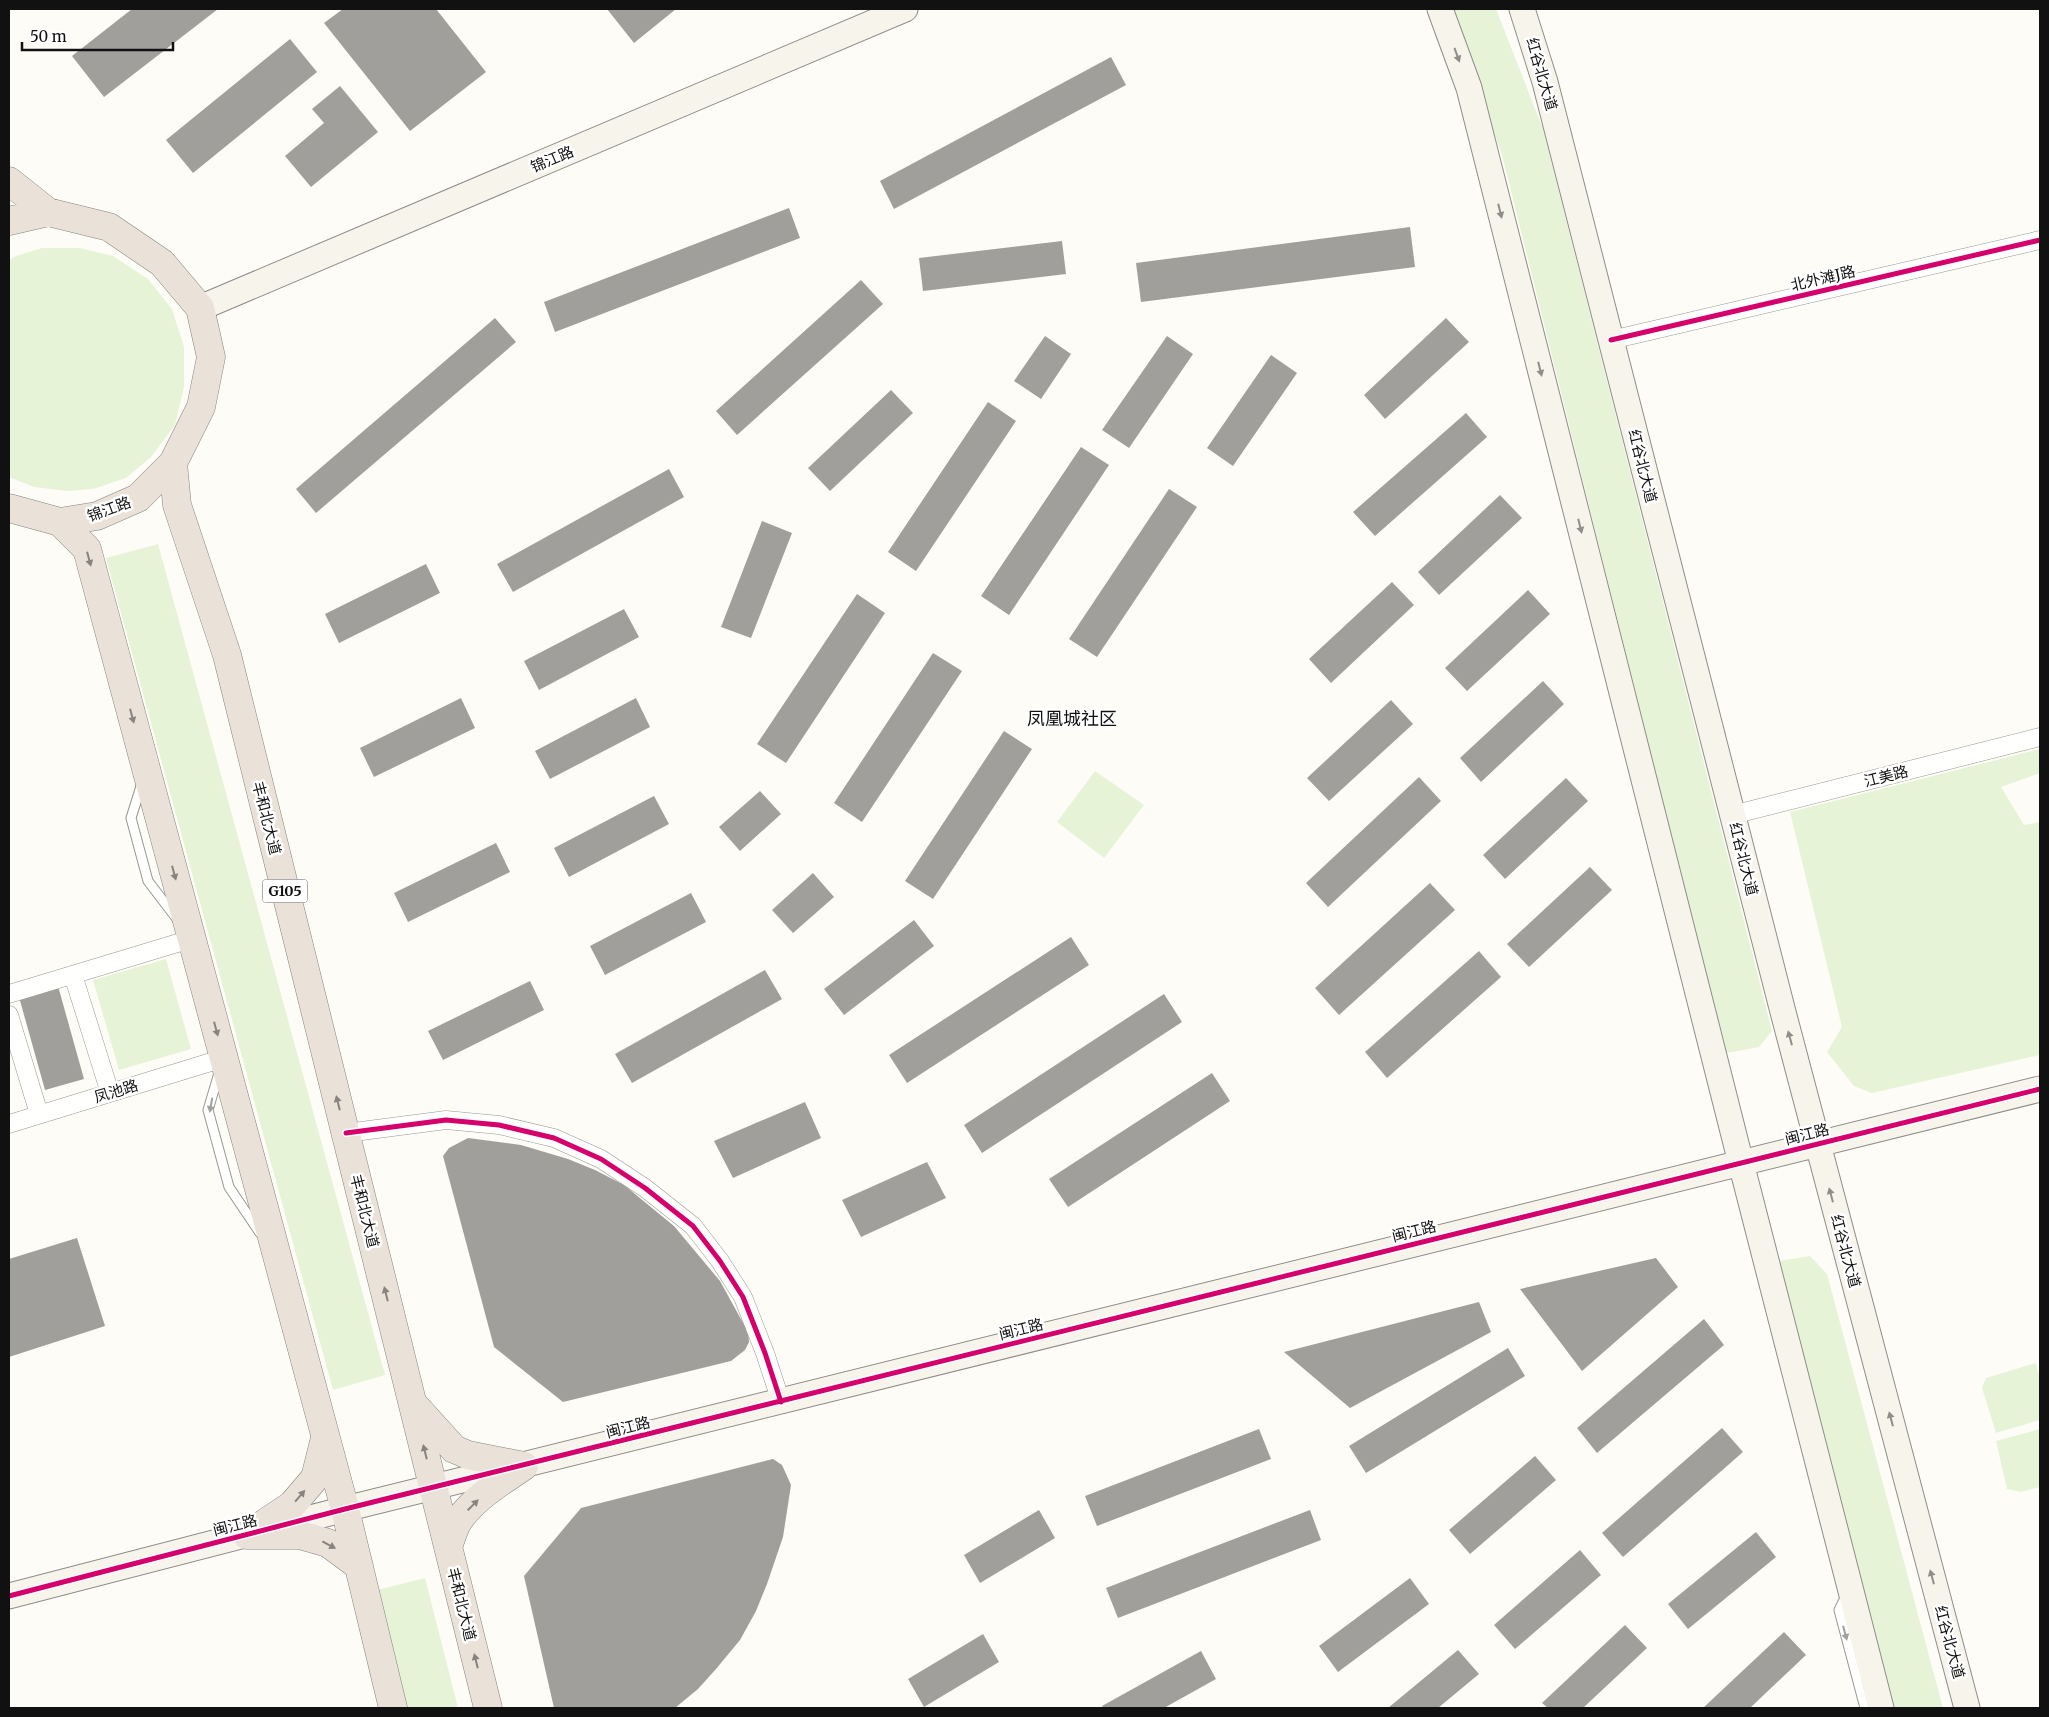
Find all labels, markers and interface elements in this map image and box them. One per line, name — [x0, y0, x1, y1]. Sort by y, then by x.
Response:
scale bar — [22, 20, 174, 52]
text: 50 m — [30, 27, 67, 46]
street label: 红谷北大道 — [1523, 35, 1561, 113]
one-way arrow — [1454, 47, 1461, 62]
street label: 锦江路 — [528, 141, 576, 177]
one-way arrow — [1496, 204, 1504, 219]
street label: 北外滩J路 — [1789, 261, 1857, 295]
one-way arrow — [1536, 361, 1544, 376]
street label: 红谷北大道 — [1625, 427, 1661, 505]
street label: 锦江路 — [85, 492, 133, 526]
one-way arrow — [1576, 519, 1584, 534]
one-way arrow — [86, 551, 94, 566]
district label: 凤凰城社区 — [1027, 707, 1117, 730]
one-way arrow — [128, 708, 136, 723]
street label: 江美路 — [1862, 761, 1910, 791]
street label: 丰和北大道 — [249, 779, 285, 857]
street label: 红谷北大道 — [1726, 820, 1762, 898]
one-way arrow — [170, 865, 178, 880]
road number: G105 — [262, 879, 308, 902]
one-way arrow — [212, 1022, 220, 1037]
one-way arrow — [1785, 1030, 1793, 1045]
street label: 凤池路 — [92, 1075, 140, 1107]
one-way arrow — [334, 1095, 342, 1110]
one-way arrow — [206, 1097, 214, 1113]
street label: 闽江路 — [1783, 1119, 1831, 1149]
street label: 丰和北大道 — [347, 1172, 383, 1250]
one-way arrow — [1827, 1187, 1835, 1202]
street label: 红谷北大道 — [1827, 1212, 1865, 1290]
street label: 闽江路 — [1390, 1216, 1438, 1246]
one-way arrow — [382, 1287, 390, 1302]
street label: 闽江路 — [997, 1314, 1045, 1344]
street label: 闽江路 — [604, 1412, 652, 1442]
one-way arrow — [1887, 1412, 1895, 1427]
one-way arrow — [421, 1445, 429, 1460]
one-way arrow — [294, 1490, 306, 1502]
one-way arrow — [467, 1499, 479, 1511]
street label: 闽江路 — [211, 1510, 259, 1540]
one-way arrow — [321, 1541, 336, 1549]
street label: 丰和北大道 — [444, 1565, 480, 1643]
one-way arrow — [1928, 1569, 1936, 1584]
street label: 红谷北大道 — [1931, 1603, 1969, 1681]
one-way arrow — [1841, 1625, 1849, 1640]
one-way arrow — [472, 1653, 480, 1668]

